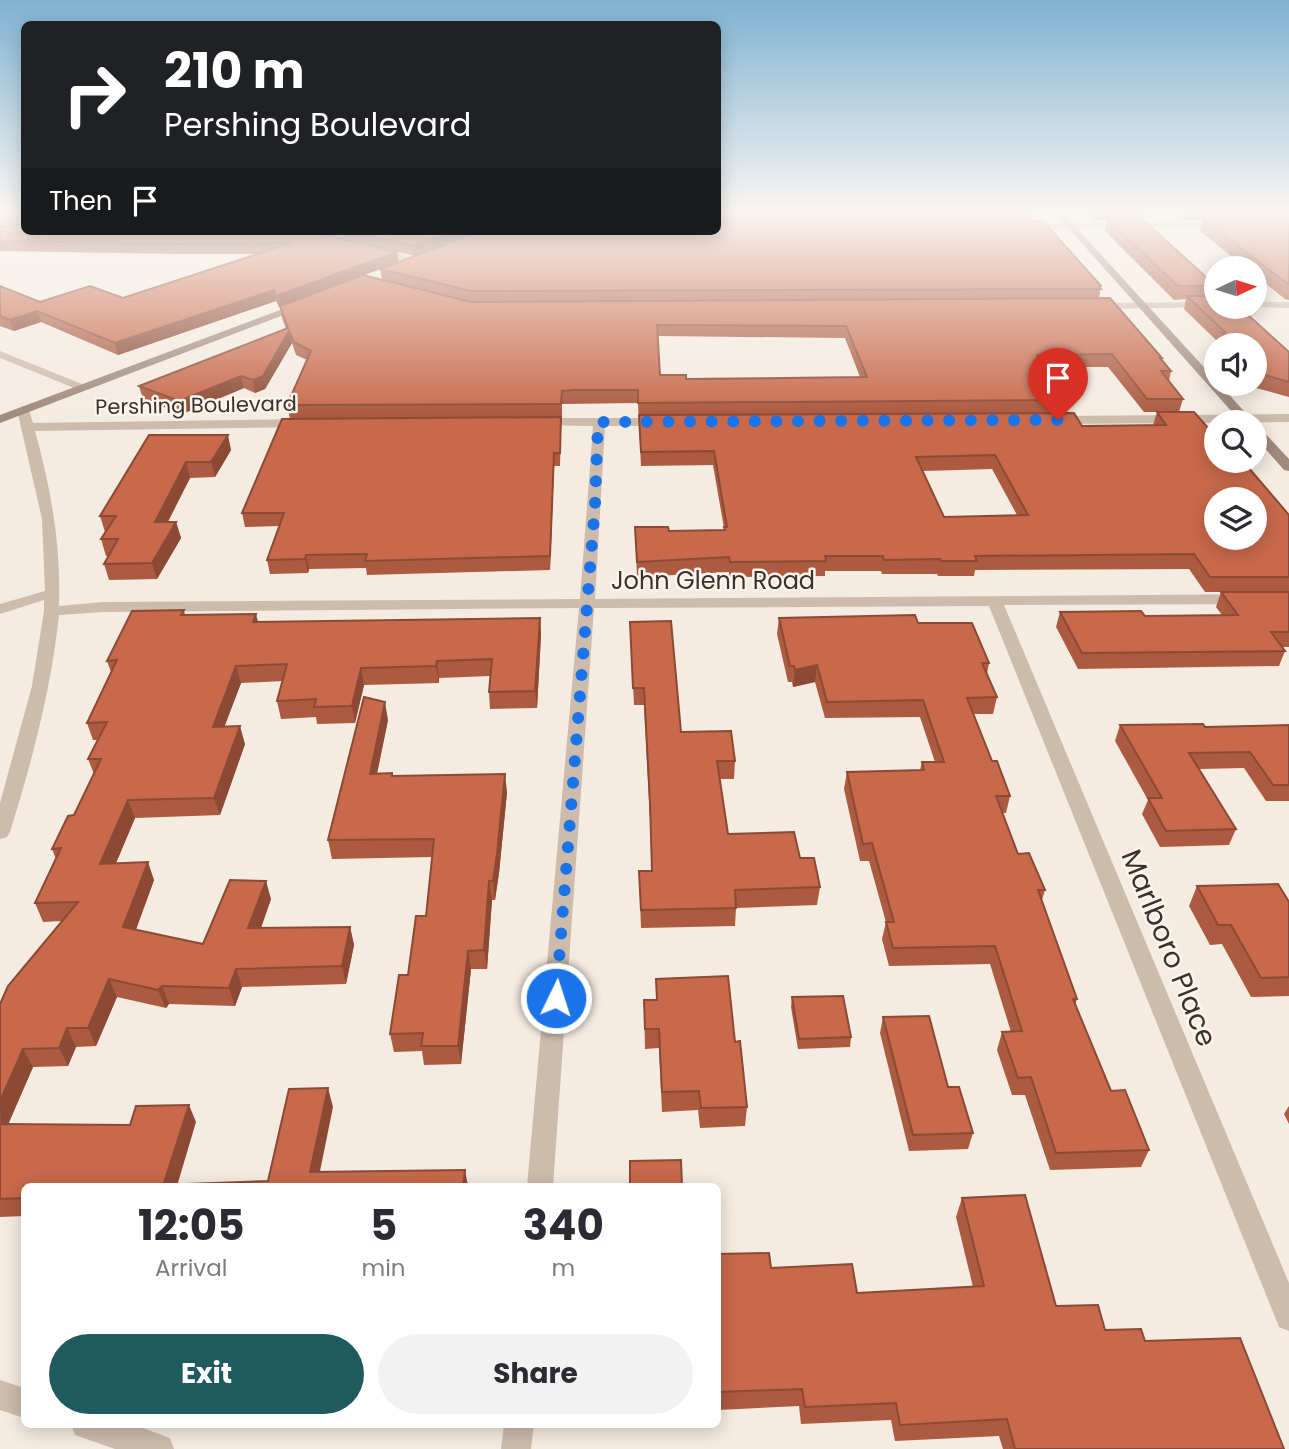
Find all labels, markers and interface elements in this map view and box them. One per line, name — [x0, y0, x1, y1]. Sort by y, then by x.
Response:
text: 210 m — [164, 37, 305, 105]
icon: right — [49, 49, 140, 140]
text: Pershing Boulevard — [164, 102, 471, 147]
icon: arrive — [126, 182, 164, 220]
text: Then — [49, 183, 112, 219]
north arrow — [1204, 256, 1267, 318]
map controls — [1204, 256, 1267, 550]
button: sound — [1204, 333, 1267, 396]
pin — [1028, 348, 1088, 420]
icon: arrive — [1039, 359, 1077, 397]
street label: Pershing Boulevard — [95, 389, 297, 421]
button: search — [1204, 410, 1267, 473]
button: layers — [1204, 487, 1267, 550]
street label: John Glenn Road — [611, 564, 815, 597]
street label: Marlboro Place — [1112, 844, 1226, 1052]
position arrow — [519, 961, 593, 1035]
text: 12:05 — [138, 1196, 244, 1255]
text: 5 — [370, 1196, 397, 1255]
text: 340 — [523, 1196, 604, 1255]
text: Arrival — [155, 1252, 227, 1284]
text: min — [362, 1252, 406, 1284]
text: m — [551, 1252, 575, 1284]
button: Exit — [49, 1334, 364, 1414]
button: Share — [378, 1334, 693, 1414]

